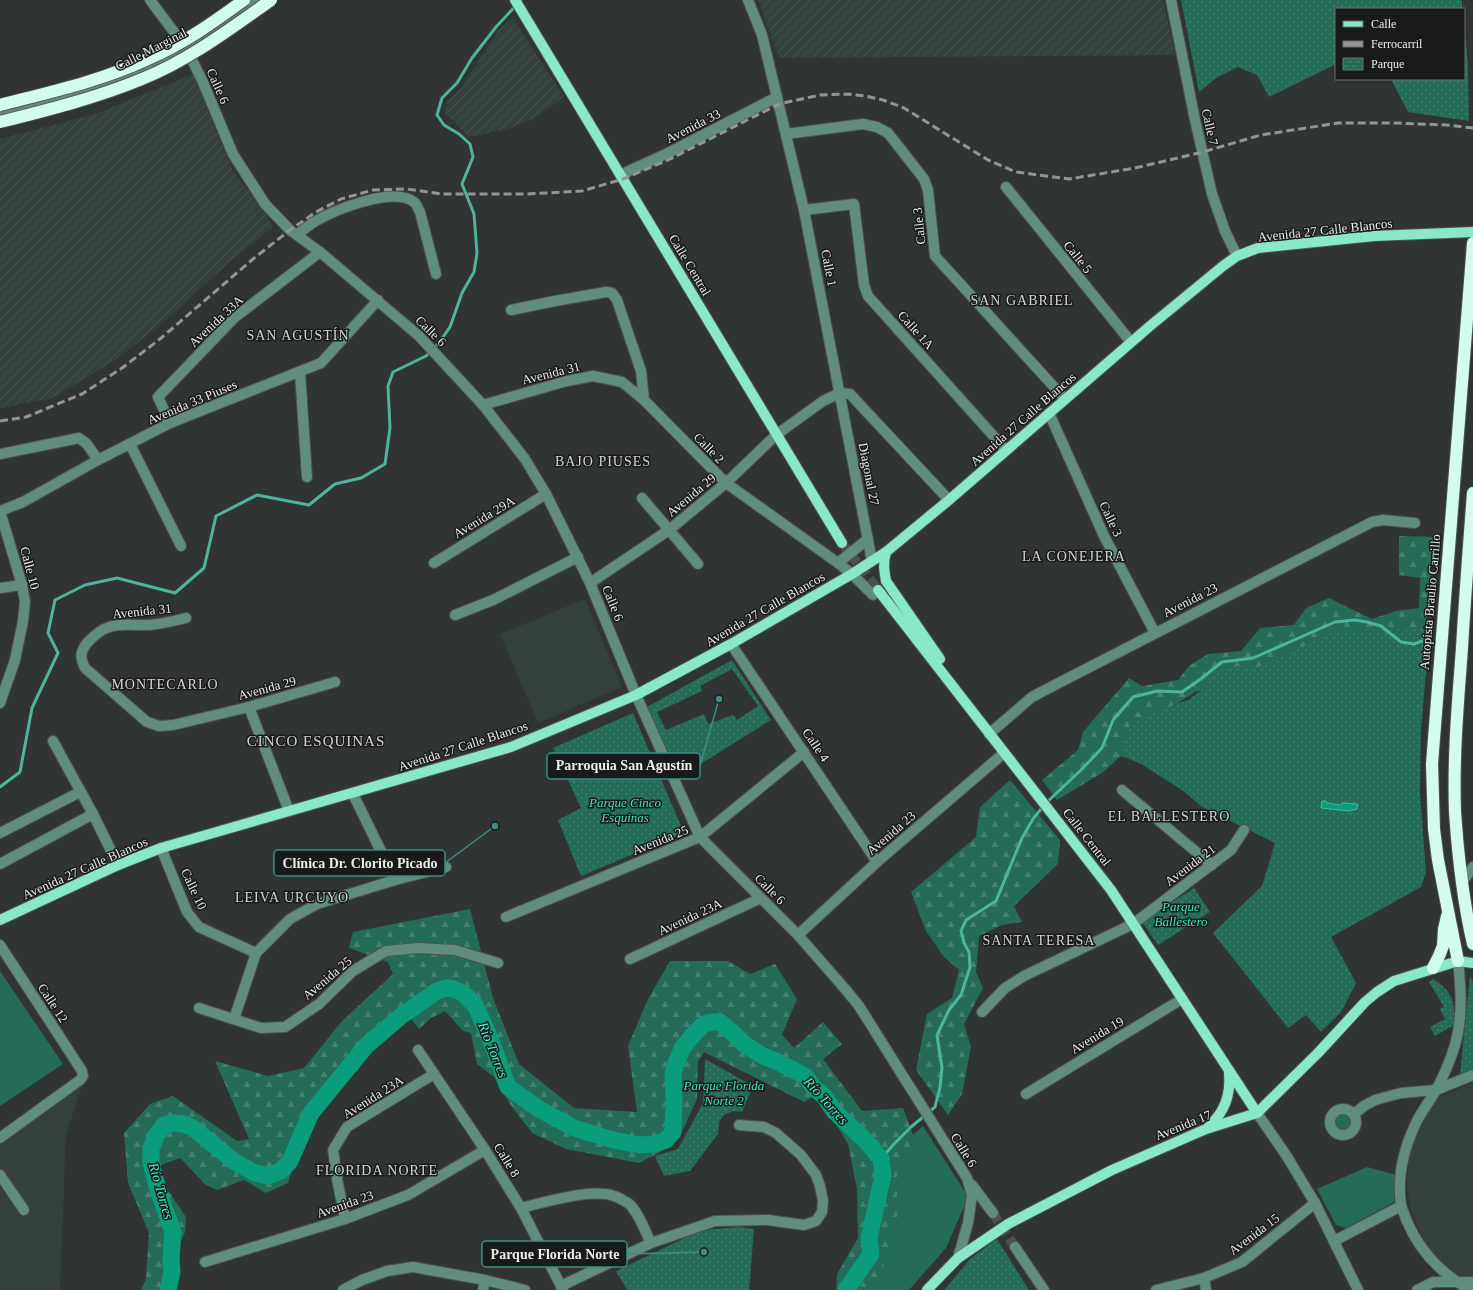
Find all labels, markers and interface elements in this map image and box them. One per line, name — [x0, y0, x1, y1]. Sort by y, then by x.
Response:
legend — [1335, 8, 1465, 80]
text: Calle — [1371, 17, 1396, 31]
street label: Calle Marginal — [113, 24, 190, 73]
text: Ferrocarril — [1371, 37, 1423, 51]
text: Parque — [1371, 57, 1404, 71]
street label: Calle 6 — [204, 66, 233, 106]
street label: Avenida 33 — [663, 106, 723, 146]
street label: Calle 7 — [1199, 107, 1222, 147]
street label: Calle 3 — [910, 207, 928, 245]
street label: Avenida 27 Calle Blancos — [1257, 215, 1393, 245]
street label: Calle Central — [666, 232, 714, 299]
street label: Calle 5 — [1060, 238, 1096, 276]
street label: Calle 1 — [818, 248, 840, 288]
street label: Avenida 33A — [186, 292, 247, 350]
district label: SAN GABRIEL — [970, 293, 1074, 308]
street label: Calle 1A — [895, 308, 938, 353]
street label: Calle 6 — [412, 313, 450, 350]
district label: SAN AGUSTÍN — [246, 327, 350, 343]
street label: Avenida 31 — [520, 359, 582, 387]
street label: Avenida 27 Calle Blancos — [967, 369, 1079, 469]
street label: Avenida 33 Piuses — [145, 376, 239, 428]
street label: Calle 2 — [691, 430, 727, 466]
street label: Diagonal 27 — [856, 441, 883, 507]
district label: BAJO PIUSES — [555, 454, 651, 469]
street label: Avenida 29 — [663, 470, 719, 520]
street label: Avenida 29A — [451, 493, 518, 541]
street label: Calle 3 — [1096, 499, 1126, 539]
street label: Autopista Braulio Carrillo — [1417, 533, 1443, 671]
street label: Calle 10 — [17, 545, 43, 591]
district label: LA CONEJERA — [1022, 549, 1126, 564]
street label: Avenida 27 Calle Blancos — [703, 569, 827, 649]
street label: Avenida 23 — [1160, 580, 1220, 620]
street label: Calle 6 — [599, 583, 627, 624]
street label: Avenida 31 — [112, 600, 172, 622]
street label: Avenida 29 — [236, 673, 298, 703]
district label: MONTECARLO — [111, 677, 219, 692]
street label: Avenida 27 Calle Blancos — [396, 718, 530, 774]
street label: Calle 4 — [799, 725, 833, 765]
district label: CINCO ESQUINAS — [247, 733, 385, 749]
callout: Parroquia San Agustín — [547, 753, 700, 779]
text: Parroquia San Agustín — [556, 758, 693, 773]
park label: Parque Cinco Esquinas — [588, 795, 662, 825]
street label: Calle Central — [1060, 805, 1114, 869]
street label: Avenida 23 — [864, 808, 918, 858]
district label: EL BALLESTERO — [1108, 809, 1230, 824]
street label: Avenida 25 — [630, 822, 690, 858]
street label: Avenida 27 Calle Blancos — [20, 834, 150, 902]
street label: Avenida 21 — [1162, 841, 1218, 889]
callout: Clínica Dr. Clorito Picado — [274, 850, 445, 876]
text: Clínica Dr. Clorito Picado — [282, 856, 438, 871]
street label: Calle 10 — [178, 866, 210, 912]
street label: Calle 6 — [752, 871, 789, 908]
district label: LEIVA URCUYO — [235, 890, 349, 905]
street label: Avenida 23A — [656, 895, 725, 938]
park label: Parque Ballestero — [1155, 899, 1208, 929]
district label: SANTA TERESA — [983, 933, 1095, 948]
street label: Avenida 25 — [299, 953, 355, 1003]
street label: Calle 12 — [35, 981, 71, 1025]
street label: Avenida 19 — [1068, 1013, 1126, 1057]
water label: Río Torres — [475, 1019, 511, 1080]
street label: Avenida 23A — [340, 1072, 407, 1122]
water label: Río Torres — [800, 1074, 852, 1128]
park label: Parque Florida Norte 2 — [683, 1078, 765, 1108]
street label: Avenida 17 — [1153, 1107, 1214, 1143]
street label: Calle 6 — [948, 1130, 980, 1170]
street label: Calle 8 — [491, 1140, 523, 1180]
water label: Río Torres — [145, 1160, 176, 1222]
district label: FLORIDA NORTE — [316, 1163, 438, 1178]
street label: Avenida 23 — [315, 1187, 375, 1221]
street label: Avenida 15 — [1226, 1210, 1282, 1258]
callout: Parque Florida Norte — [482, 1241, 627, 1267]
text: Parque Florida Norte — [491, 1247, 619, 1262]

